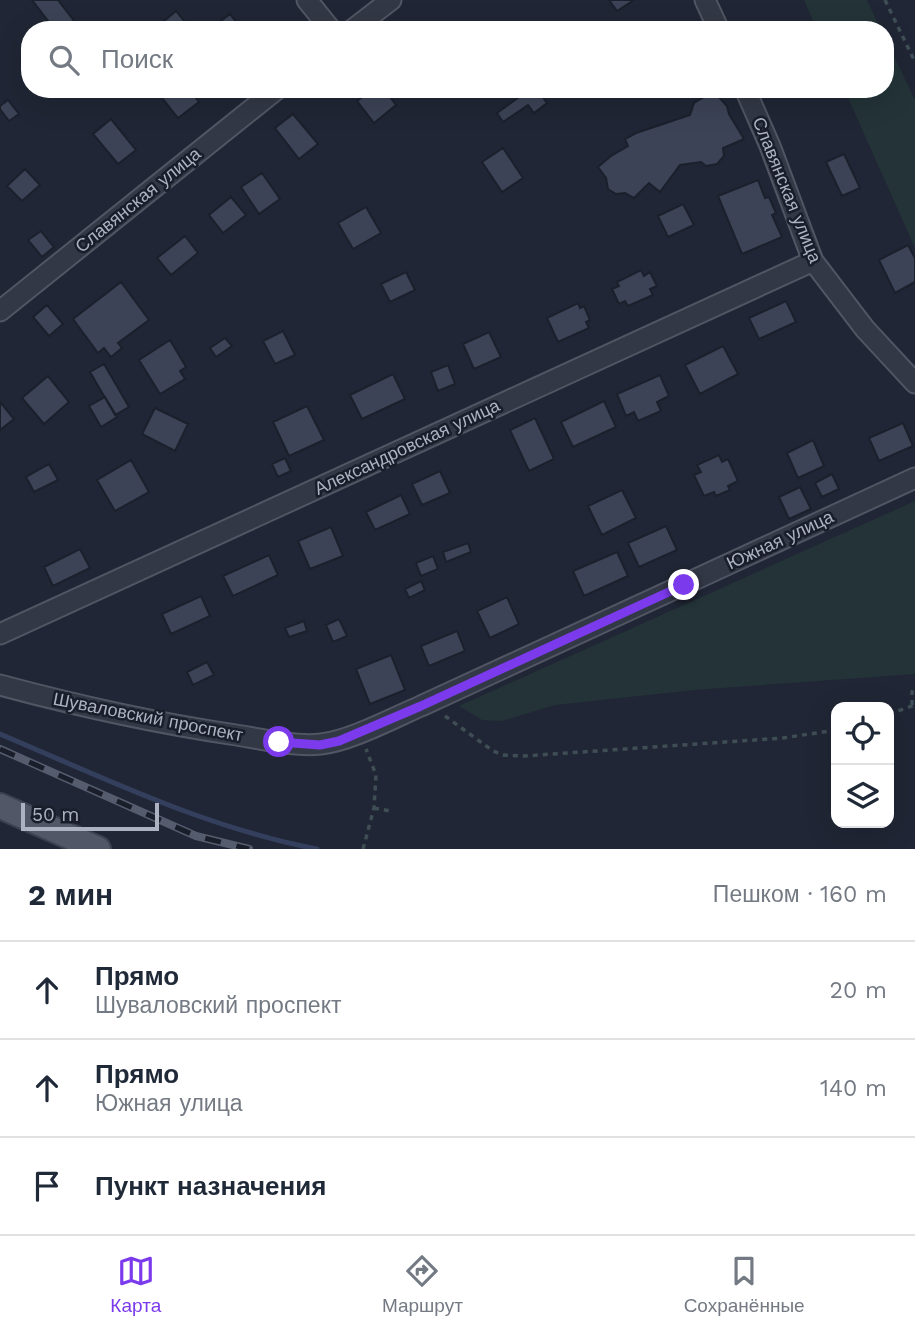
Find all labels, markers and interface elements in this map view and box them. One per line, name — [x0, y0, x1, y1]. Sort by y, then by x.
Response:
search box — [21, 21, 894, 98]
icon: search — [45, 41, 83, 79]
text: Поиск — [101, 44, 173, 74]
street label: Славянская улица — [749, 114, 827, 267]
street label: Славянская улица — [71, 142, 205, 257]
street label: Александровская улица — [311, 394, 504, 499]
street label: Южная улица — [723, 505, 837, 573]
route end — [668, 569, 699, 600]
street label: Шуваловский проспект — [51, 688, 245, 745]
map controls — [831, 702, 894, 828]
button: locate — [831, 702, 894, 765]
route start — [263, 726, 294, 757]
button: layers — [831, 765, 894, 828]
scale bar — [21, 800, 159, 832]
text: 50 m — [32, 803, 79, 826]
text: 2 мин — [28, 877, 113, 912]
text: Пешком · 160 m — [713, 881, 887, 908]
text: Прямо — [95, 961, 179, 991]
icon: ahead — [28, 971, 66, 1009]
text: 20 m — [830, 977, 887, 1004]
text: Шуваловский проспект — [95, 992, 342, 1019]
text: Прямо — [95, 1059, 179, 1089]
icon: ahead — [28, 1069, 66, 1107]
text: 140 m — [820, 1075, 887, 1102]
text: Южная улица — [95, 1090, 243, 1117]
icon: arrive — [28, 1167, 66, 1205]
text: Пункт назначения — [95, 1171, 326, 1201]
tab: Карта — [110, 1252, 161, 1317]
tab: Маршрут — [382, 1252, 463, 1317]
tab: Сохранённые — [684, 1252, 805, 1317]

